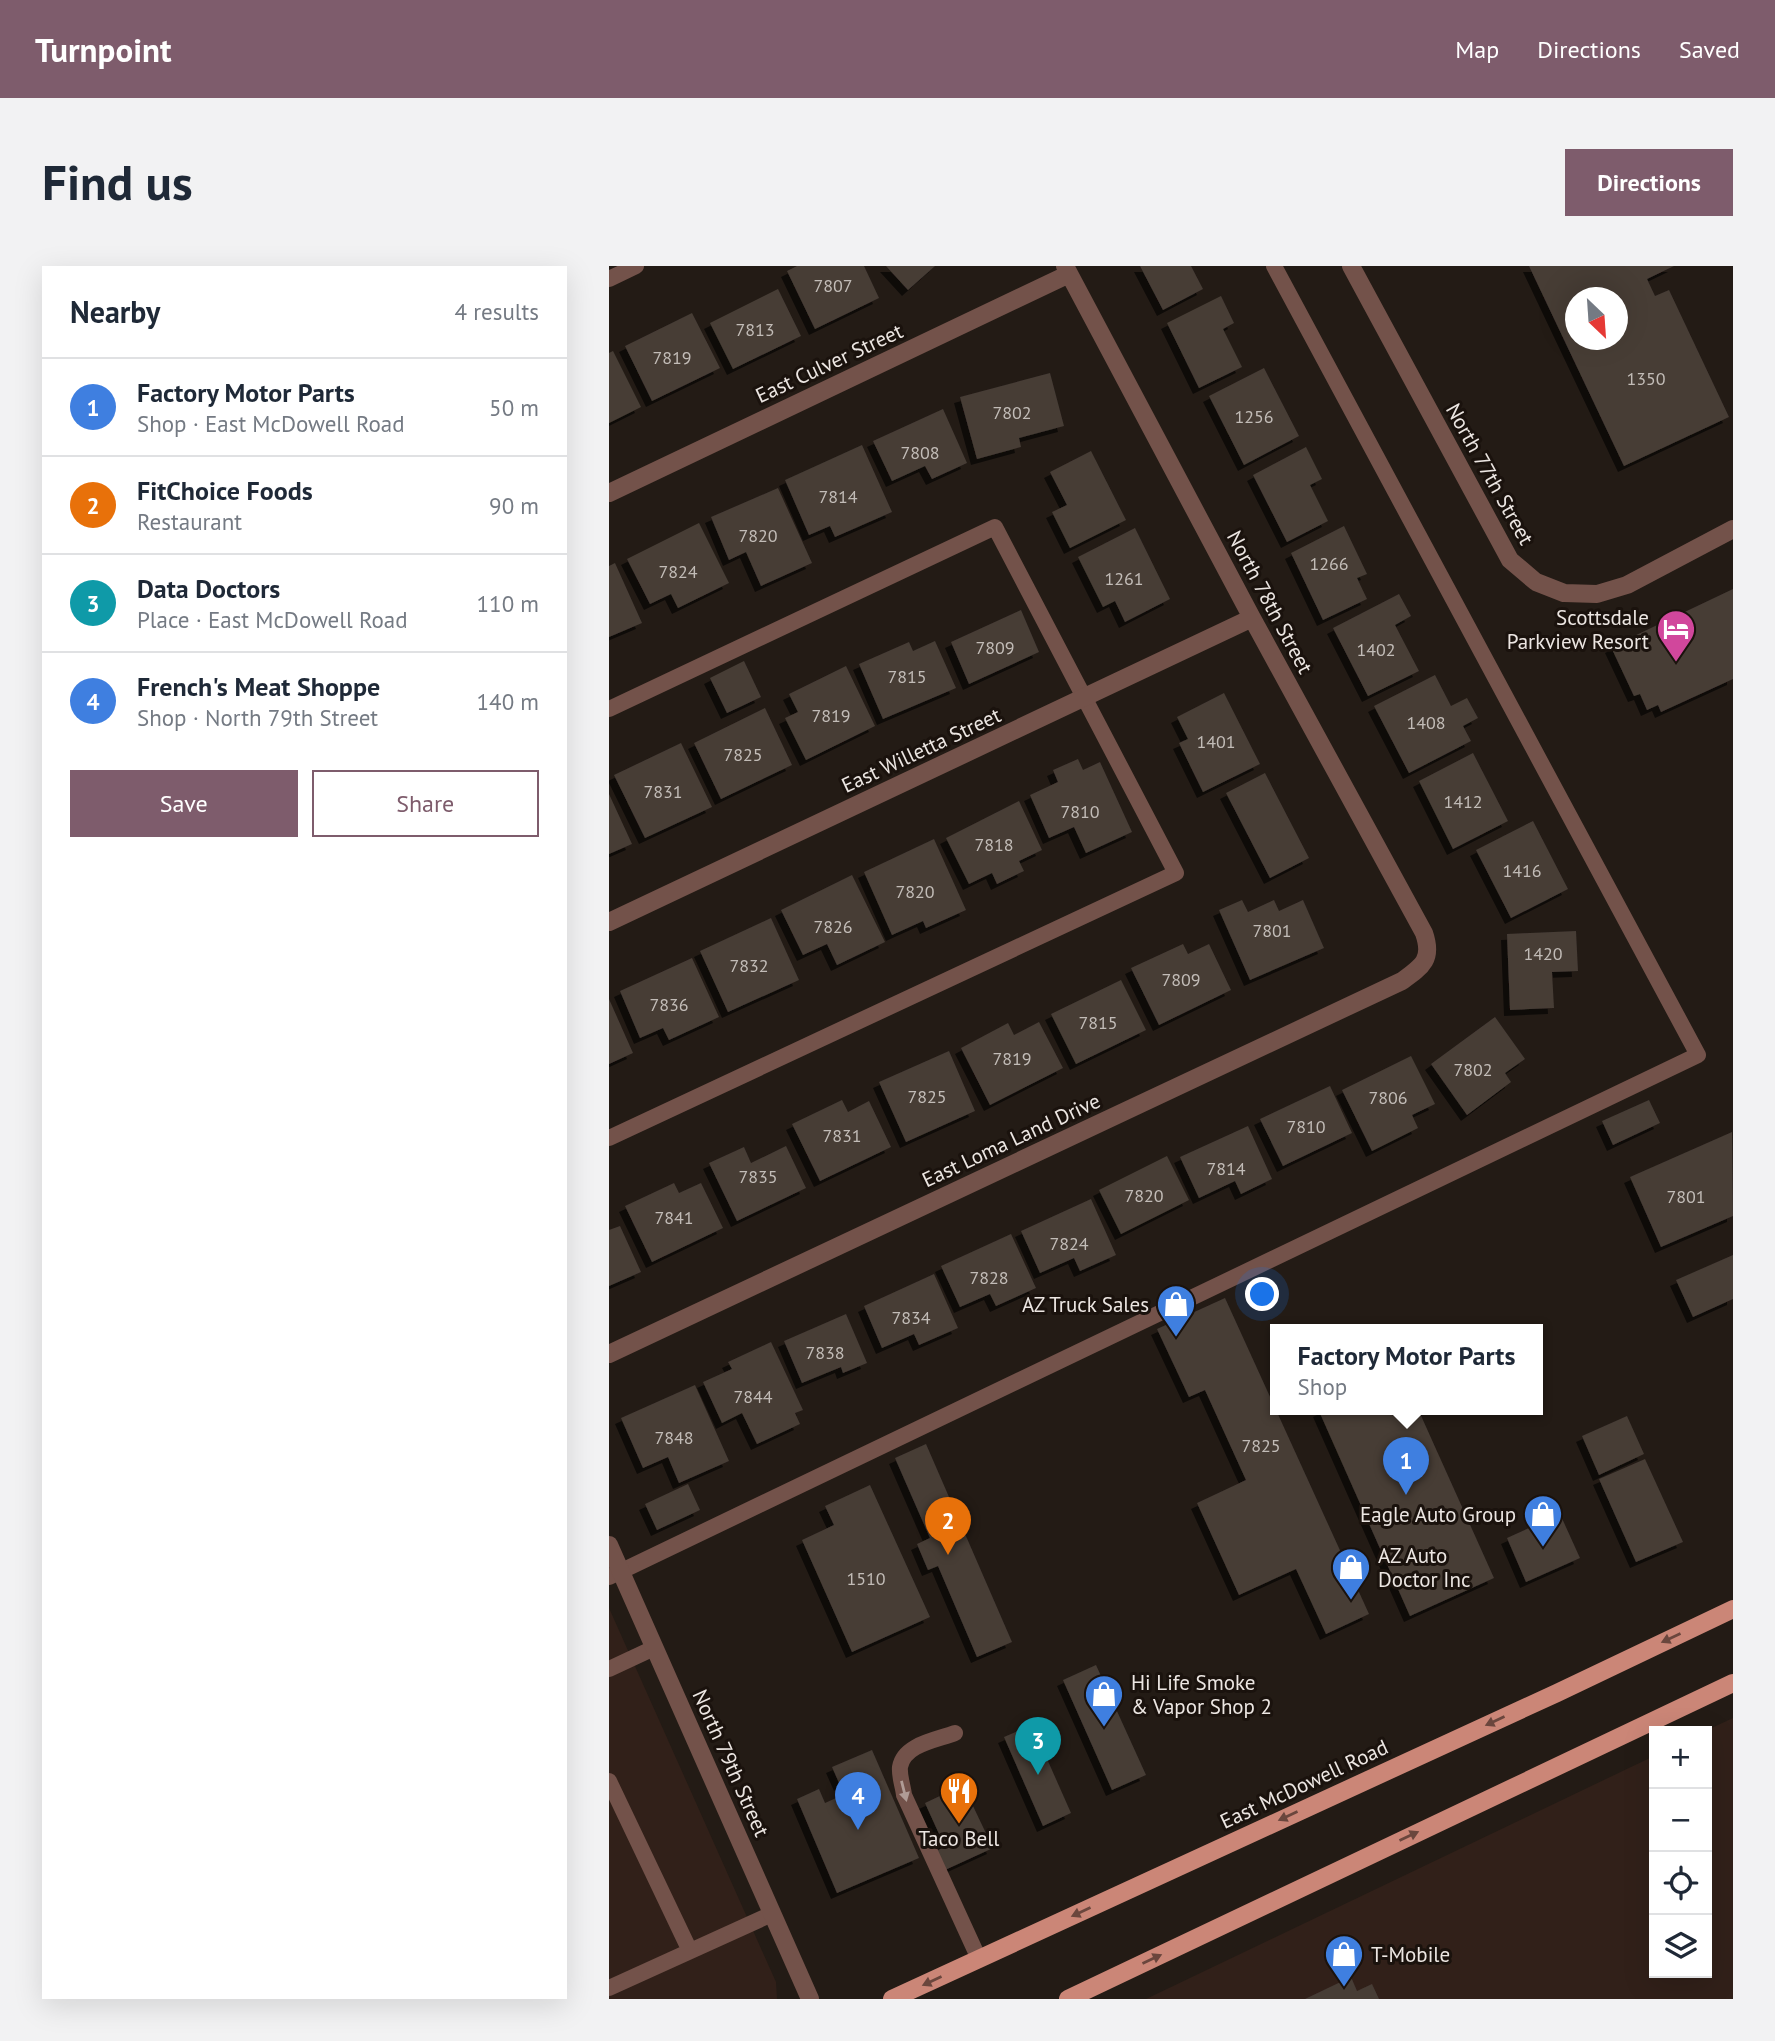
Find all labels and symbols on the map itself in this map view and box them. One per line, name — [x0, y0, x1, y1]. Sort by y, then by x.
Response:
house number: 7807 — [813, 274, 853, 297]
north arrow — [1565, 287, 1628, 350]
street label: East Culver Street — [751, 317, 907, 409]
house number: 7813 — [735, 318, 775, 341]
house number: 7819 — [652, 346, 692, 369]
house number: 1350 — [1626, 367, 1666, 390]
street label: North 77th Street — [1440, 399, 1540, 549]
house number: 7802 — [992, 401, 1032, 424]
house number: 1256 — [1234, 405, 1274, 428]
house number: 7808 — [900, 441, 940, 464]
house number: 7814 — [818, 485, 858, 508]
house number: 7820 — [738, 524, 778, 547]
street label: North 78th Street — [1221, 526, 1319, 678]
house number: 1266 — [1309, 552, 1349, 575]
house number: 7824 — [658, 560, 698, 583]
house number: 1261 — [1104, 567, 1144, 590]
place label: Scottsdale Parkview Resort — [1507, 604, 1649, 655]
hotel icon: Scottsdale Parkview Resort — [1655, 608, 1697, 663]
house number: 7809 — [975, 636, 1015, 659]
house number: 1402 — [1356, 638, 1396, 661]
house number: 7815 — [887, 665, 927, 688]
street label: East Willetta Street — [837, 701, 1005, 799]
house number: 7819 — [811, 704, 851, 727]
house number: 1408 — [1406, 711, 1446, 734]
house number: 1401 — [1196, 730, 1236, 753]
house number: 7825 — [723, 743, 763, 766]
house number: 7831 — [643, 780, 683, 803]
house number: 1412 — [1443, 790, 1483, 813]
house number: 7810 — [1060, 800, 1100, 823]
house number: 7818 — [974, 833, 1014, 856]
house number: 1416 — [1502, 859, 1542, 882]
house number: 7820 — [895, 880, 935, 903]
house number: 7826 — [813, 915, 853, 938]
house number: 7801 — [1252, 919, 1292, 942]
house number: 1420 — [1523, 942, 1563, 965]
house number: 7832 — [729, 954, 769, 977]
house number: 7809 — [1161, 968, 1201, 991]
house number: 7836 — [649, 993, 689, 1016]
house number: 7815 — [1078, 1011, 1118, 1034]
house number: 7819 — [992, 1047, 1032, 1070]
house number: 7802 — [1453, 1058, 1493, 1081]
house number: 7825 — [907, 1085, 947, 1108]
house number: 7806 — [1368, 1086, 1408, 1109]
street label: East Loma Land Drive — [918, 1087, 1104, 1193]
house number: 7810 — [1286, 1115, 1326, 1138]
house number: 7831 — [822, 1124, 862, 1147]
house number: 7814 — [1206, 1157, 1246, 1180]
house number: 7835 — [738, 1165, 778, 1188]
house number: 7820 — [1124, 1184, 1164, 1207]
house number: 7801 — [1666, 1185, 1706, 1208]
house number: 7841 — [654, 1206, 694, 1229]
house number: 7824 — [1049, 1232, 1089, 1255]
house number: 7828 — [969, 1266, 1009, 1289]
your location — [1245, 1277, 1279, 1311]
shop icon: AZ Truck Sales — [1155, 1283, 1197, 1338]
place label: AZ Truck Sales — [1022, 1291, 1149, 1318]
house number: 7834 — [891, 1306, 931, 1329]
house number: 7838 — [805, 1341, 845, 1364]
house number: 7844 — [733, 1385, 773, 1408]
house number: 7848 — [654, 1426, 694, 1449]
house number: 7825 — [1241, 1434, 1281, 1457]
pin: 1 — [1383, 1437, 1429, 1495]
shop icon: Eagle Auto Group — [1522, 1493, 1564, 1548]
pin: 2 — [925, 1497, 971, 1555]
place label: Eagle Auto Group — [1360, 1501, 1516, 1528]
place label: AZ Auto Doctor Inc — [1378, 1542, 1470, 1593]
shop icon: AZ Auto Doctor Inc — [1330, 1546, 1372, 1601]
house number: 1510 — [846, 1567, 886, 1590]
one-way arrow — [1661, 1632, 1681, 1644]
place label: Hi Life Smoke & Vapor Shop 2 — [1131, 1669, 1272, 1720]
shop icon: Hi Life Smoke & Vapor Shop 2 — [1083, 1673, 1125, 1728]
street label: North 79th Street — [687, 1685, 775, 1841]
one-way arrow — [1485, 1715, 1505, 1727]
pin: 3 — [1015, 1717, 1061, 1775]
street label: East McDowell Road — [1216, 1733, 1392, 1835]
restaurant icon: Taco Bell — [938, 1770, 980, 1825]
pin: 4 — [835, 1772, 881, 1830]
one-way arrow — [899, 1780, 910, 1802]
one-way arrow — [1278, 1811, 1298, 1822]
place label: Taco Bell — [919, 1825, 999, 1852]
one-way arrow — [1399, 1831, 1419, 1842]
one-way arrow — [1071, 1907, 1092, 1918]
shop icon: T-Mobile — [1323, 1933, 1365, 1988]
place label: T-Mobile — [1371, 1941, 1450, 1968]
one-way arrow — [1142, 1954, 1162, 1965]
one-way arrow — [922, 1976, 943, 1987]

